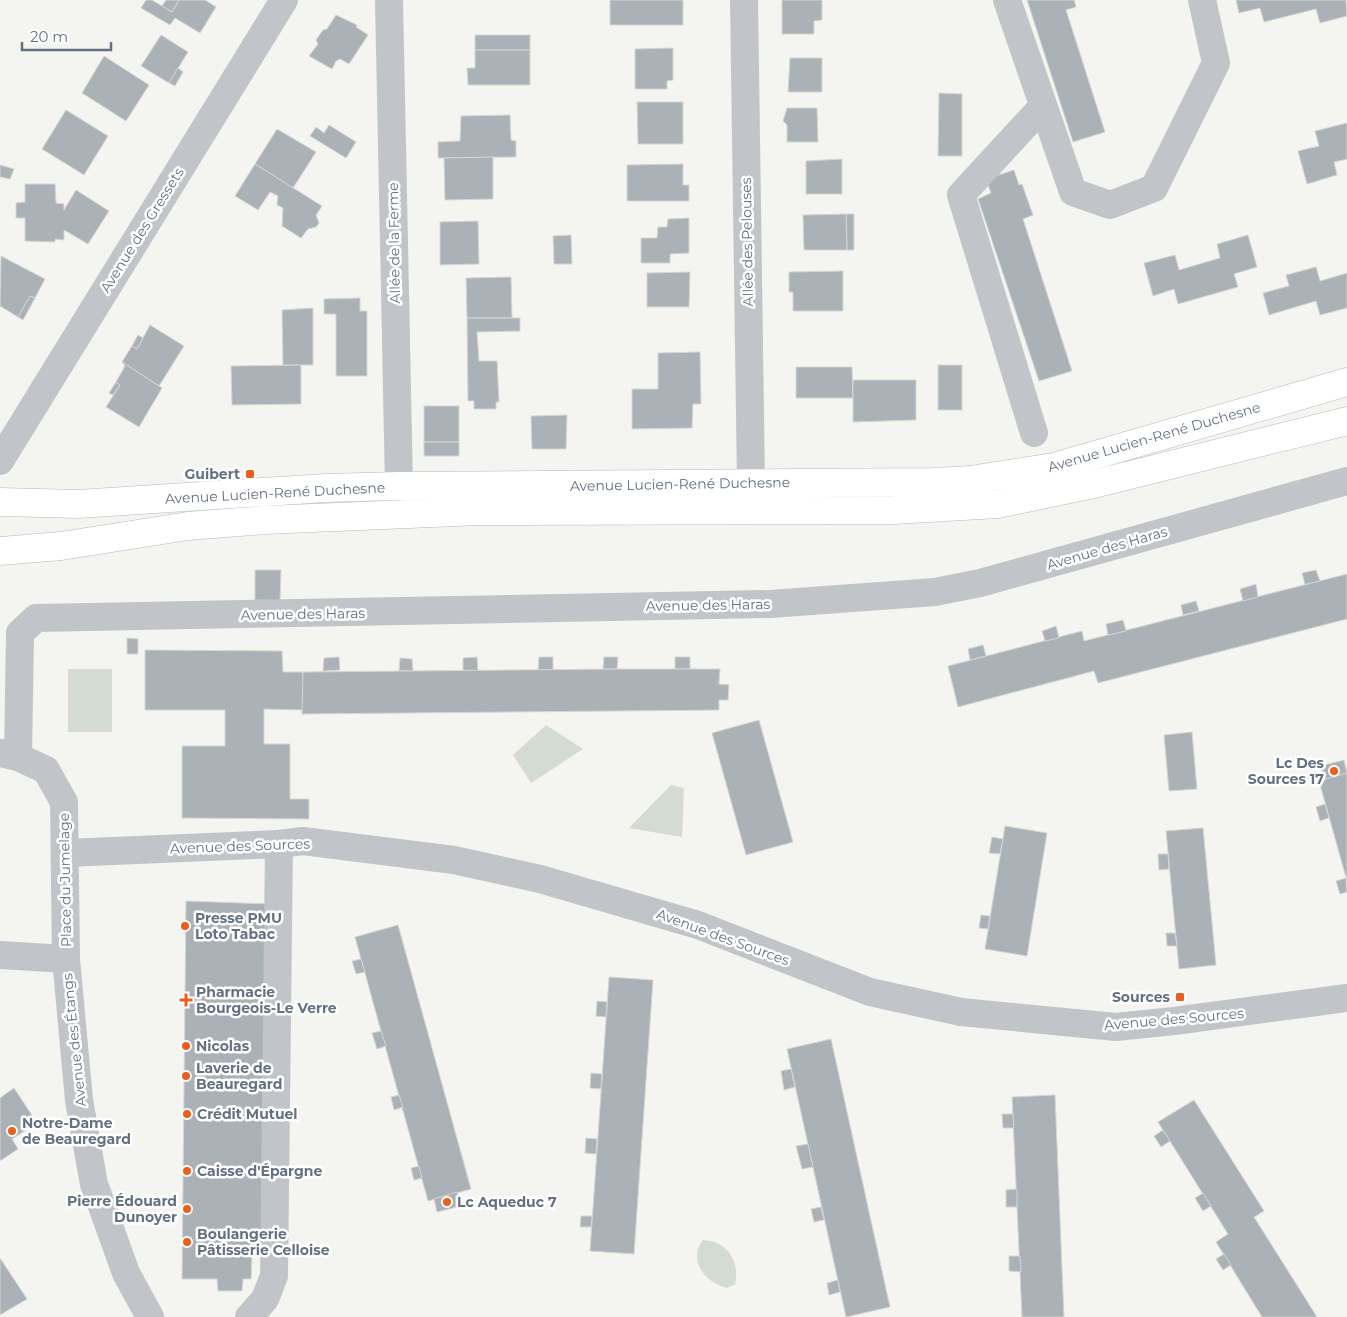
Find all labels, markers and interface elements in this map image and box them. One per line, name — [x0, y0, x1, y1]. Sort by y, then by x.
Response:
scale bar — [22, 20, 111, 52]
text: 20 m — [30, 27, 68, 46]
street label: Avenue des Gressets — [96, 164, 188, 296]
street label: Allée des Pelouses — [737, 177, 757, 307]
street label: Allée de la Ferme — [384, 182, 404, 304]
street label: Avenue Lucien-René Duchesne — [1046, 398, 1262, 476]
place label: Guibert — [185, 465, 240, 483]
marker: Guibert — [244, 468, 256, 480]
street label: Avenue Lucien-René Duchesne — [570, 473, 790, 495]
street label: Avenue Lucien-René Duchesne — [164, 478, 386, 508]
street label: Avenue des Haras — [1045, 522, 1170, 574]
street label: Avenue des Haras — [645, 595, 771, 615]
street label: Avenue des Haras — [240, 604, 366, 624]
place label: Lc Des Sources 17 — [1248, 754, 1325, 788]
marker: Lc Des Sources 17 — [1328, 765, 1340, 777]
street label: Place du Jumelage — [55, 813, 75, 947]
street label: Avenue des Sources — [170, 835, 311, 857]
street label: Avenue des Sources — [654, 905, 792, 969]
place label: Presse PMU Loto Tabac — [195, 909, 282, 943]
marker: Presse PMU Loto Tabac — [179, 920, 191, 932]
street label: Avenue des Étangs — [58, 972, 90, 1107]
place label: Pharmacie Bourgeois-Le Verre — [196, 983, 337, 1017]
place label: Sources — [1112, 988, 1171, 1006]
marker: Sources — [1174, 991, 1186, 1003]
marker: Pharmacie Bourgeois-Le Verre — [180, 994, 192, 1006]
street label: Avenue des Sources — [1103, 1004, 1245, 1034]
place label: Nicolas — [196, 1037, 250, 1055]
marker: Nicolas — [180, 1040, 192, 1052]
place label: Laverie de Beauregard — [196, 1059, 282, 1093]
marker: Laverie de Beauregard — [180, 1070, 192, 1082]
place label: Crédit Mutuel — [197, 1105, 298, 1123]
marker: Crédit Mutuel — [181, 1108, 193, 1120]
place label: Notre-Dame de Beauregard — [22, 1114, 131, 1148]
marker: Notre-Dame de Beauregard — [6, 1125, 18, 1137]
place label: Caisse d'Épargne — [197, 1162, 323, 1180]
marker: Caisse d'Épargne — [181, 1165, 193, 1177]
place label: Pierre Édouard Dunoyer — [67, 1192, 177, 1226]
place label: Lc Aqueduc 7 — [457, 1193, 557, 1211]
marker: Lc Aqueduc 7 — [441, 1196, 453, 1208]
marker: Pierre Édouard Dunoyer — [181, 1203, 193, 1215]
place label: Boulangerie Pâtisserie Celloise — [197, 1225, 330, 1259]
marker: Boulangerie Pâtisserie Celloise — [181, 1236, 193, 1248]

